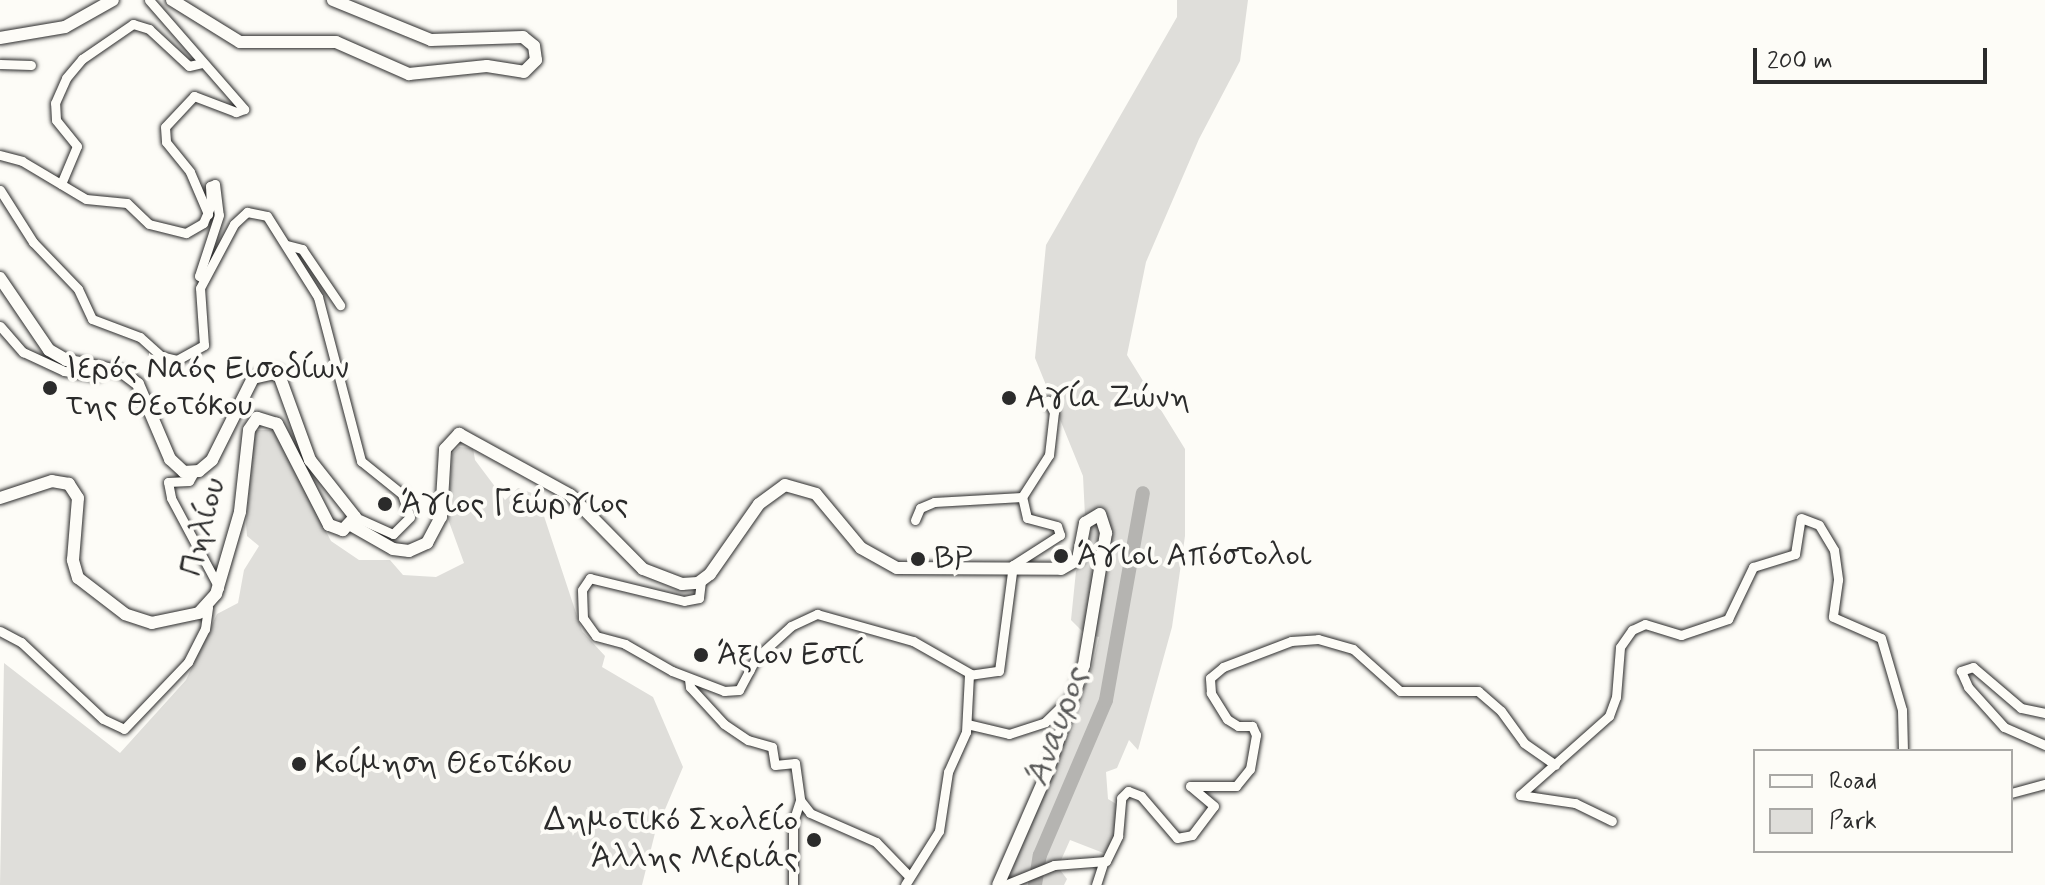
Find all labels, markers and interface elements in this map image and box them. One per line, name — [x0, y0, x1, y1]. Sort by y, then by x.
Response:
scale bar — [1757, 32, 1991, 82]
text: 200 m — [1767, 46, 1833, 77]
place label: Ιερός Ναός Εισοδίων της Θεοτόκου — [66, 351, 349, 426]
marker: Ιερός Ναός Εισοδίων της Θεοτόκου — [41, 379, 59, 397]
place label: Αγία Ζώνη — [1025, 379, 1190, 417]
marker: Αγία Ζώνη — [1000, 389, 1018, 407]
street label: Πηλίου — [173, 474, 235, 580]
place label: Άγιος Γεώργιος — [401, 485, 629, 523]
marker: Άγιος Γεώργιος — [376, 495, 394, 513]
place label: Άγιοι Απόστολοι — [1077, 537, 1311, 575]
place label: BP — [934, 540, 973, 578]
marker: Άγιοι Απόστολοι — [1052, 547, 1070, 565]
marker: BP — [909, 550, 927, 568]
place label: Άξιον Εστί — [717, 636, 863, 674]
marker: Άξιον Εστί — [692, 646, 710, 664]
water label: Άναυρος — [1017, 662, 1097, 792]
place label: Κοίμηση Θεοτόκου — [315, 745, 572, 783]
legend — [1753, 749, 2013, 853]
marker: Κοίμηση Θεοτόκου — [290, 755, 308, 773]
text: Road — [1829, 766, 1877, 797]
place label: Δημοτικό Σχολείο Άλλης Μεριάς — [544, 803, 798, 878]
text: Park — [1829, 806, 1877, 837]
marker: Δημοτικό Σχολείο Άλλης Μεριάς — [805, 831, 823, 849]

